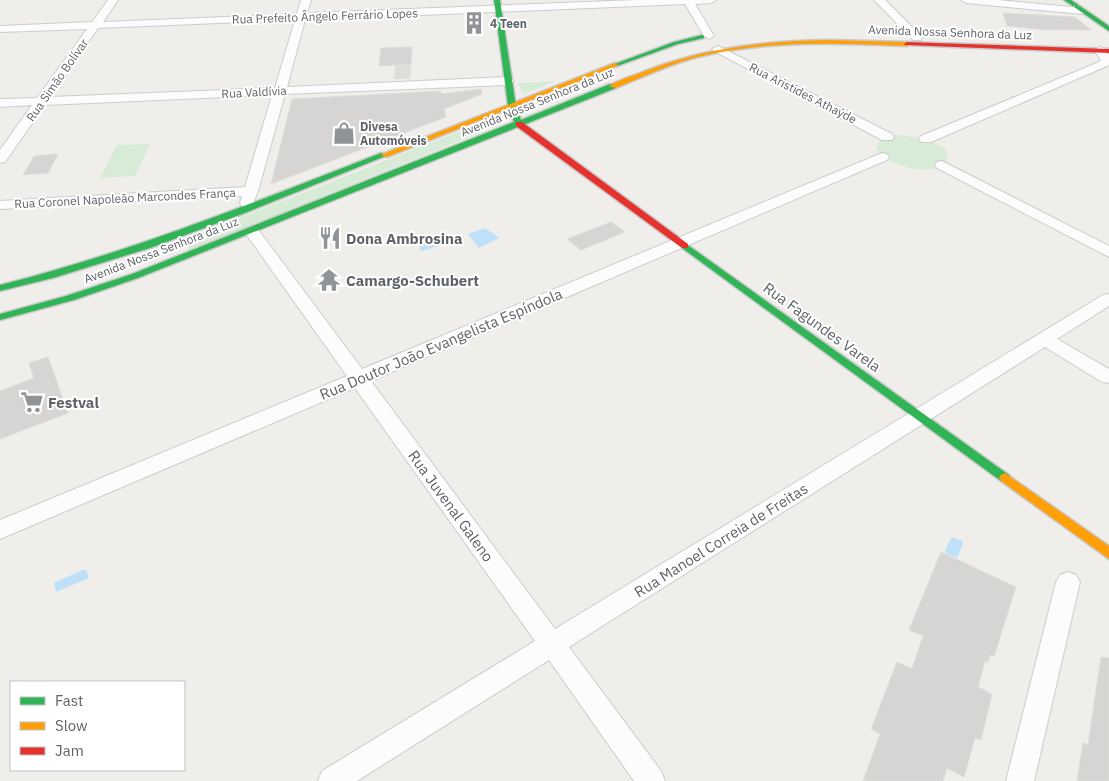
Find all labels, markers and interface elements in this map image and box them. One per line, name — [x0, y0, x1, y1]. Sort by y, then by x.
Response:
street label: Rua Prefeito Ângelo Ferrário Lopes — [232, 5, 418, 27]
building icon: 4 Teen — [461, 10, 487, 36]
place label: 4 Teen — [490, 16, 527, 31]
street label: Avenida Nossa Senhora da Luz — [868, 22, 1033, 42]
street label: Rua Simão Bolívar — [23, 35, 91, 124]
street label: Rua Aristides Athaýde — [747, 59, 860, 127]
street label: Avenida Nossa Senhora da Luz — [458, 64, 616, 140]
street label: Rua Valdívia — [221, 83, 288, 101]
place label: Divesa Automóveis — [360, 119, 427, 148]
shop icon: Divesa Automóveis — [331, 120, 357, 146]
street label: Rua Coronel Napoleão Marcondes França — [14, 185, 237, 211]
street label: Avenida Nossa Senhora da Luz — [82, 213, 241, 286]
restaurant icon: Dona Ambrosina — [317, 225, 343, 251]
place label: Dona Ambrosina — [346, 229, 463, 248]
temple icon: Camargo-Schubert — [316, 267, 342, 293]
place label: Camargo-Schubert — [346, 271, 479, 290]
street label: Rua Fagundes Varela — [760, 278, 884, 376]
street label: Rua Doutor João Evangelista Espíndola — [317, 284, 565, 404]
supermarket icon: Festval — [19, 389, 45, 415]
place label: Festval — [48, 393, 99, 412]
street label: Rua Juvenal Galeno — [404, 447, 498, 565]
street label: Rua Manoel Correia de Freitas — [631, 479, 811, 601]
legend — [10, 681, 185, 771]
text: Fast — [55, 691, 83, 710]
text: Slow — [55, 716, 88, 735]
text: Jam — [55, 741, 84, 760]

